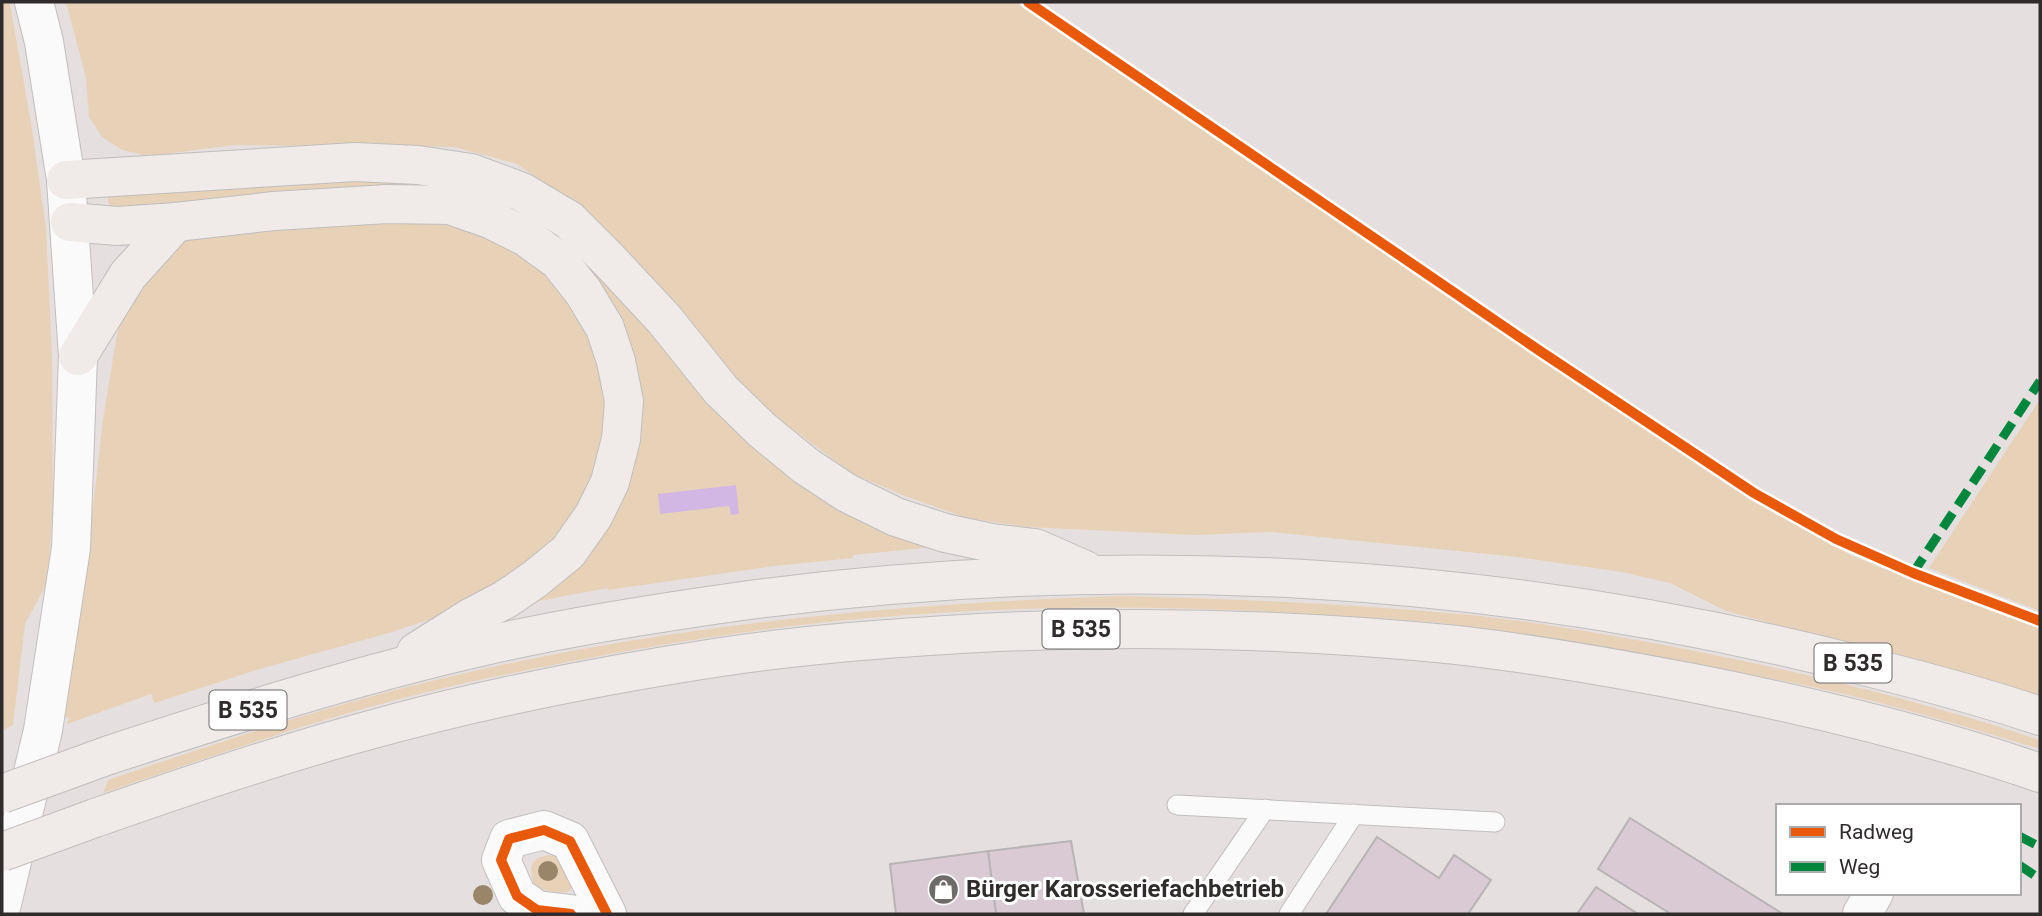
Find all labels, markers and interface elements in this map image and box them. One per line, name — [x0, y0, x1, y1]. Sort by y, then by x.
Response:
road number: B 535 — [1042, 610, 1120, 649]
road number: B 535 — [1814, 643, 1892, 682]
road number: B 535 — [210, 690, 286, 730]
legend — [1776, 804, 2021, 895]
text: Radweg — [1839, 820, 1914, 844]
text: Weg — [1839, 855, 1880, 879]
shop icon: Bürger Karosseriefachbetrieb — [926, 872, 960, 906]
place label: Bürger Karosseriefachbetrieb — [966, 875, 1284, 903]

